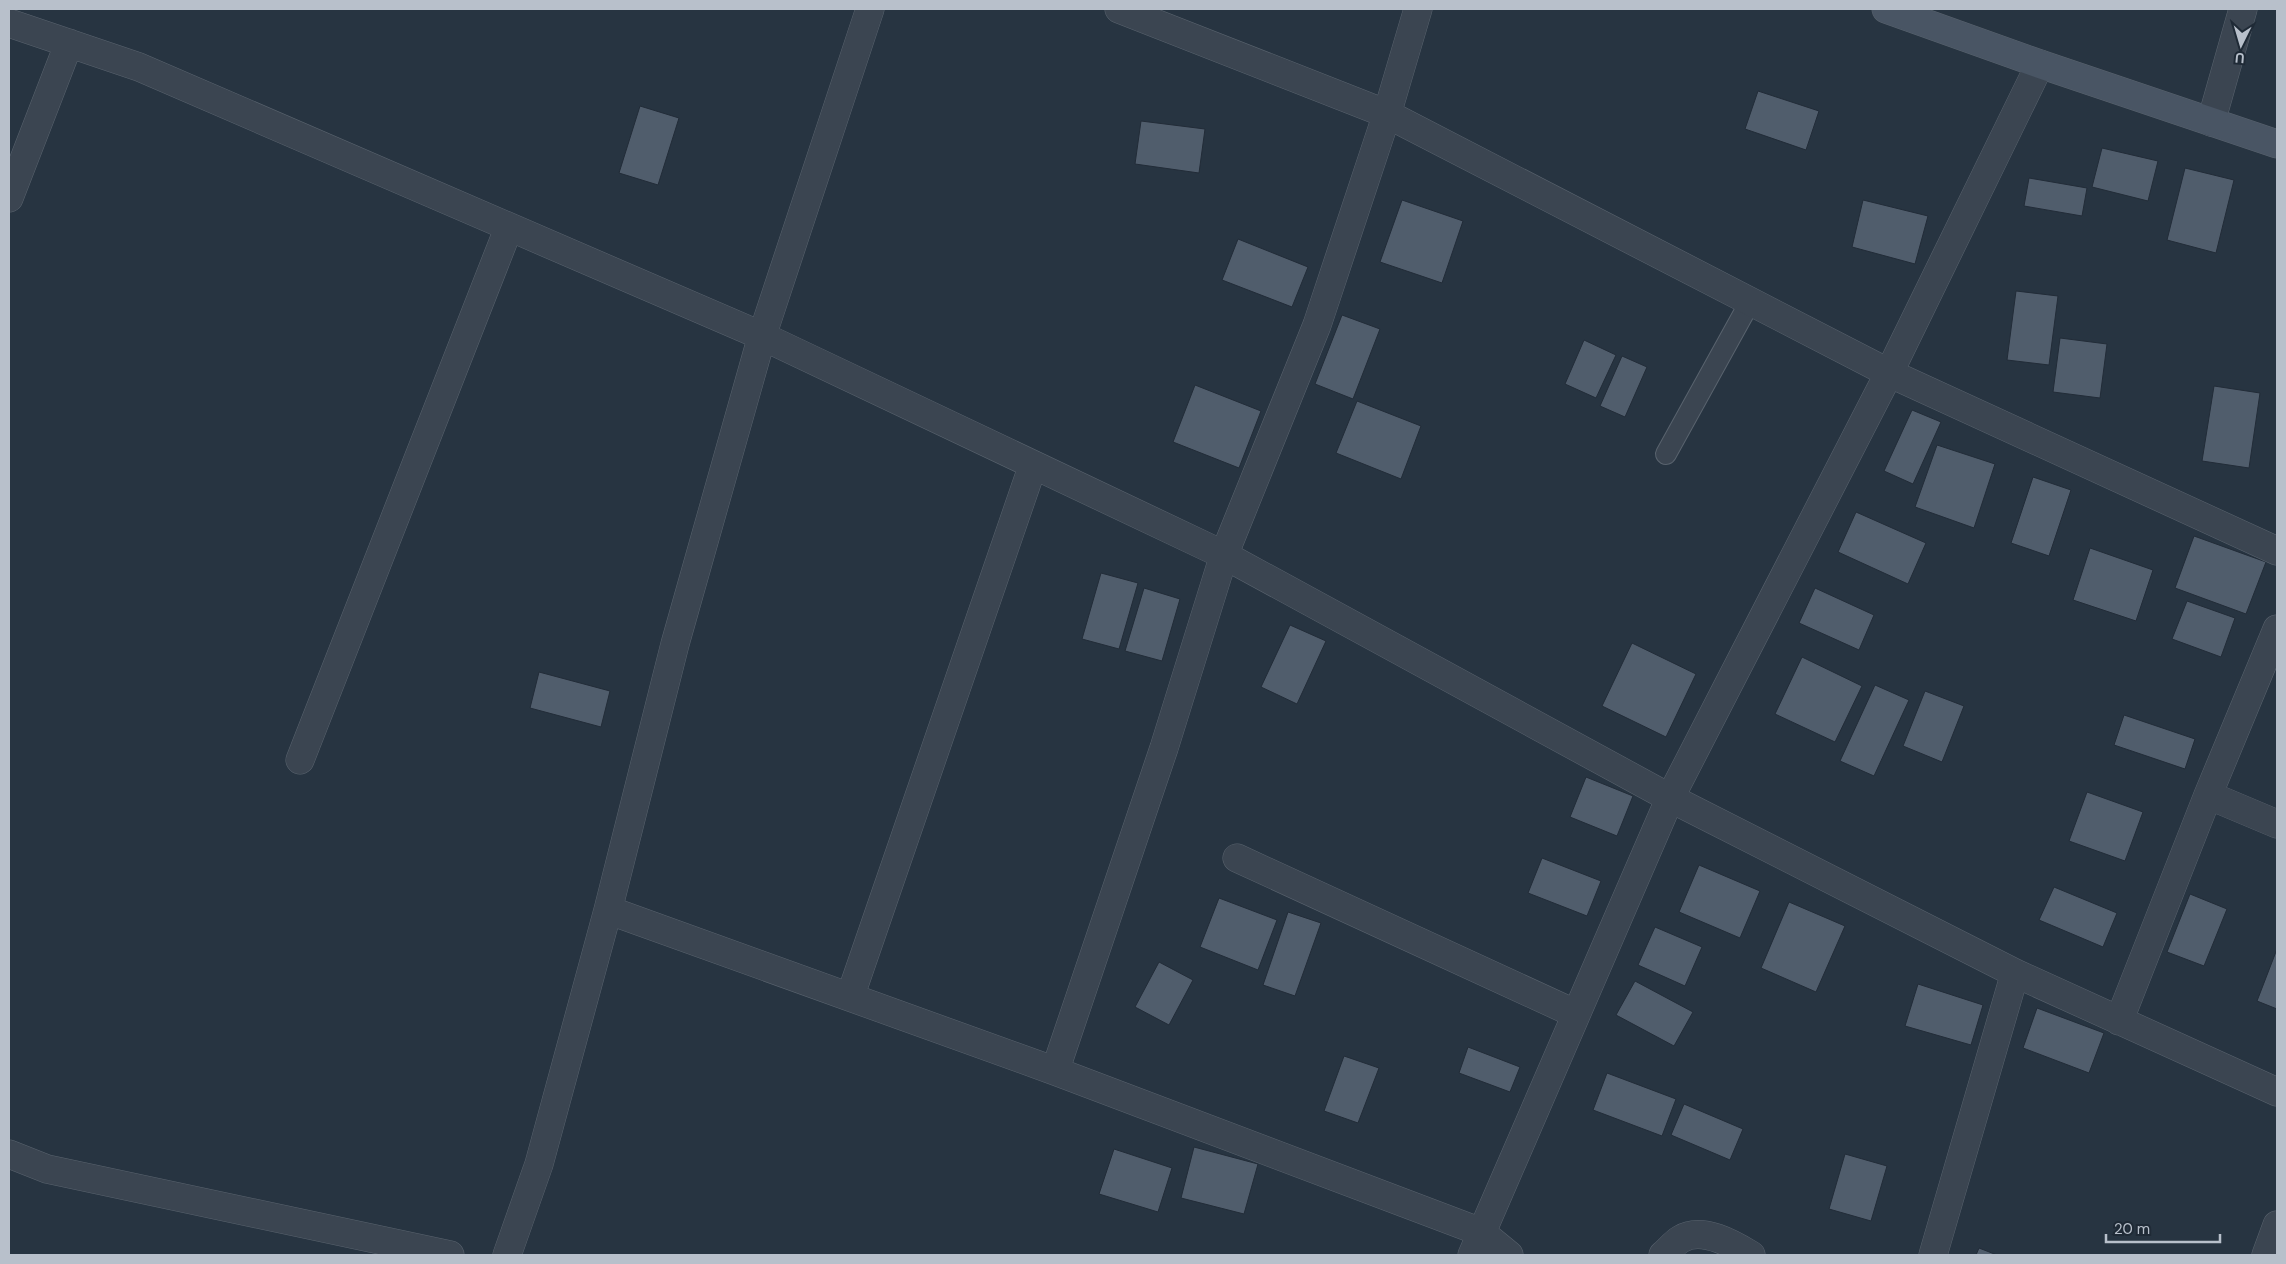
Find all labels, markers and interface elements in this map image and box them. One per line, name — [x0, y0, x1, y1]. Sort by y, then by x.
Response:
north arrow — [2216, 20, 2266, 70]
text: U — [2234, 49, 2245, 67]
scale bar — [2106, 1212, 2220, 1244]
text: 20 m — [2114, 1219, 2150, 1239]

